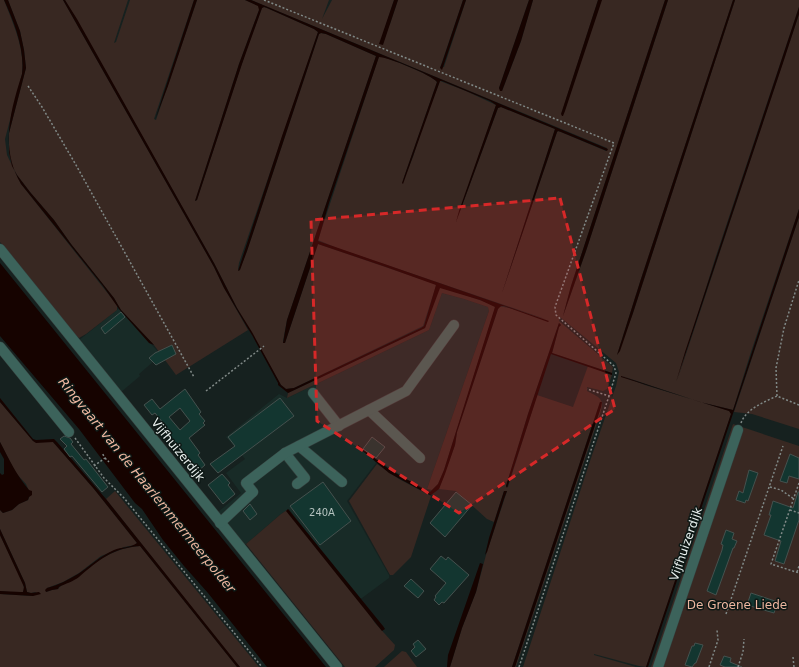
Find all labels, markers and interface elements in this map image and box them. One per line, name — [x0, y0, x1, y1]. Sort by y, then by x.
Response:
water label: Ringvaart van de Haarlemmermeerpolder — [55, 374, 240, 597]
street label: Vijfhuizerdijk — [148, 416, 208, 484]
street label: Vijfhuizerdijk — [667, 505, 705, 583]
house number: 240A — [309, 507, 335, 518]
park label: De Groene Liede — [687, 598, 787, 612]

